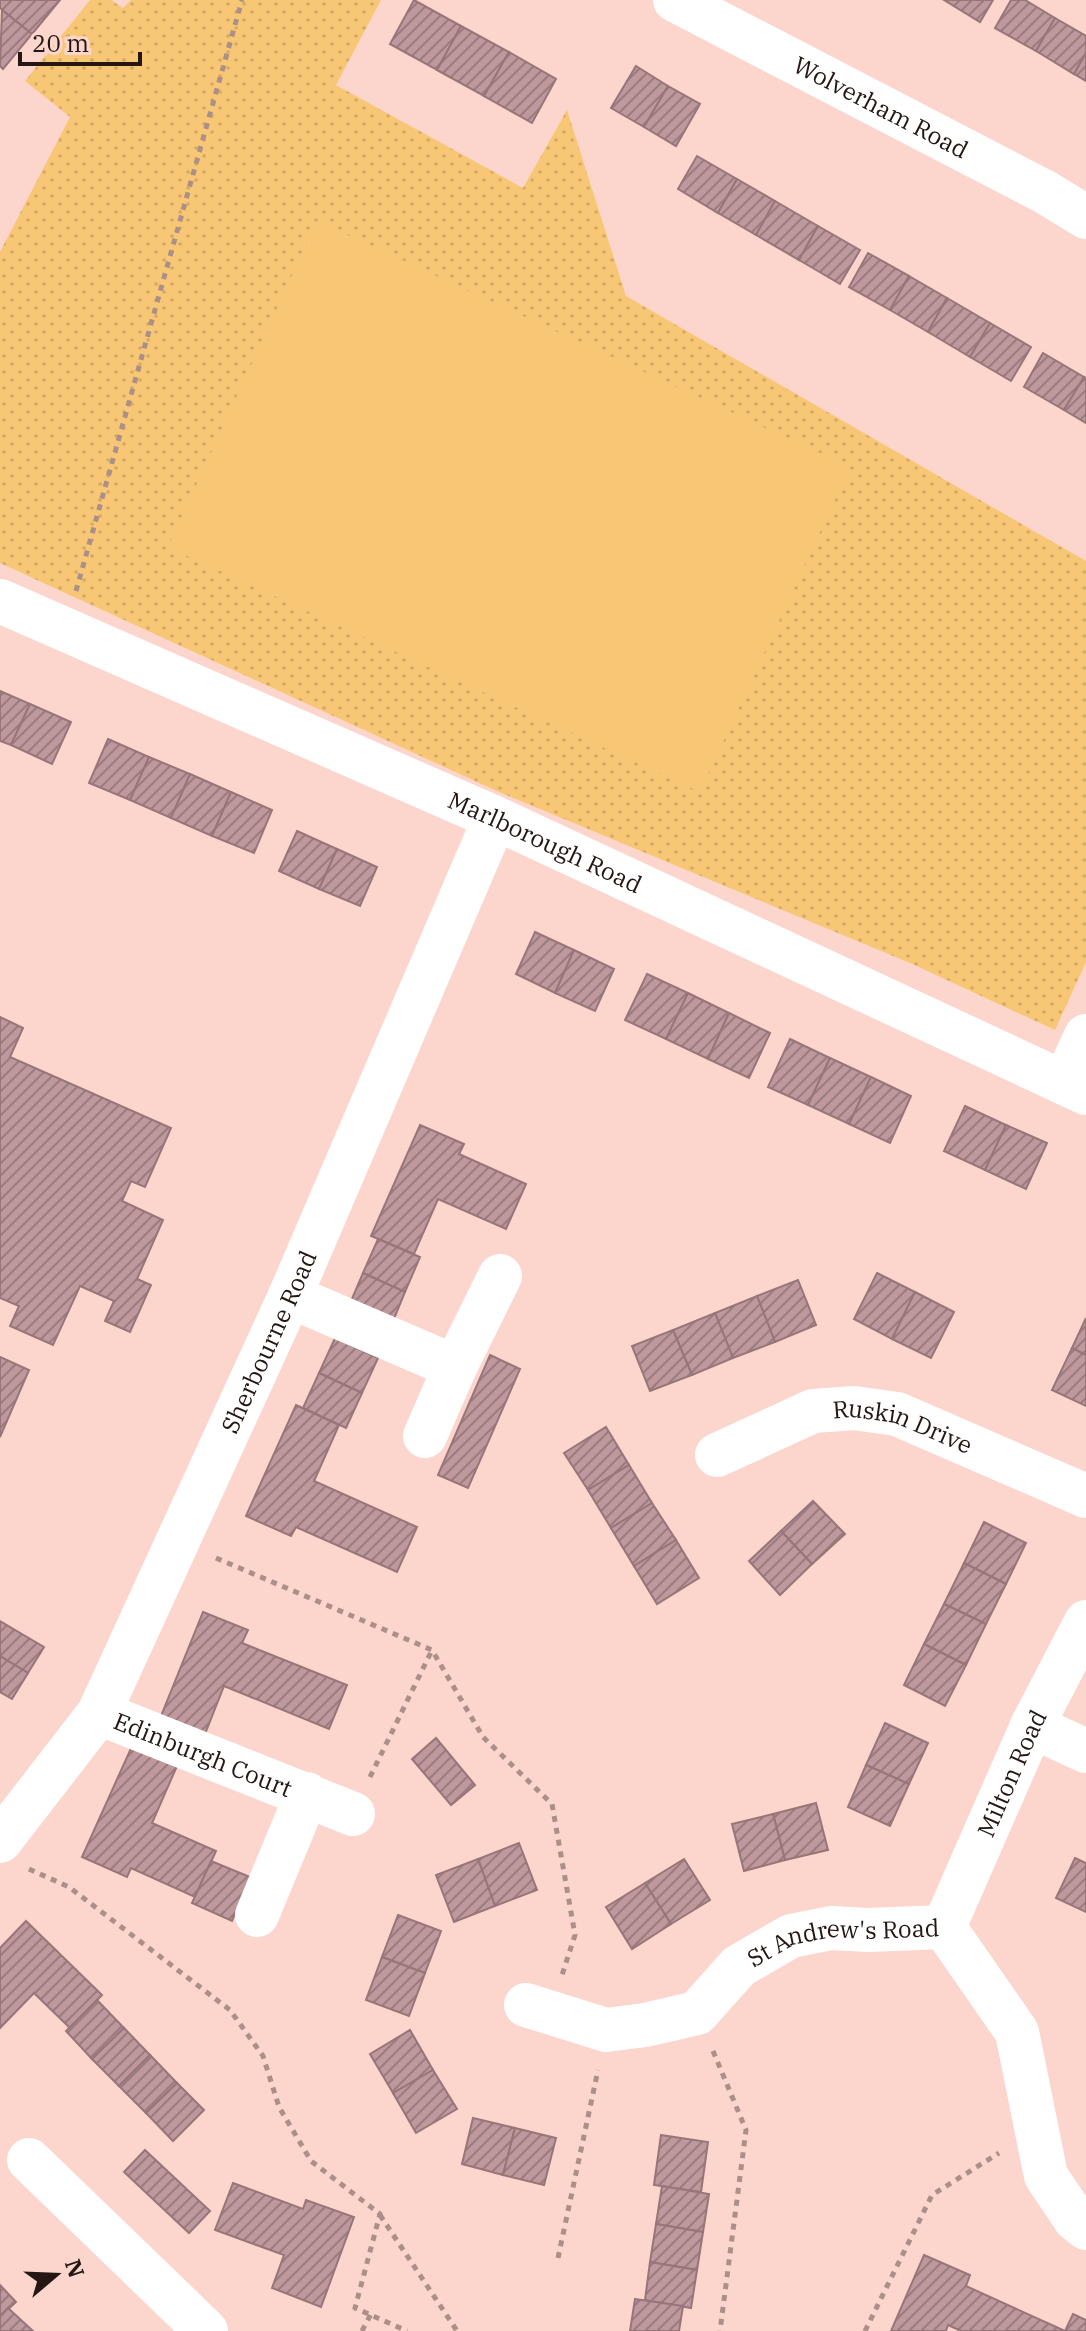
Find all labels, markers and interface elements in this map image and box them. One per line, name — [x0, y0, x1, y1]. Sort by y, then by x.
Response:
scale bar — [20, 16, 140, 66]
text: 20 m — [32, 27, 89, 59]
street label: Wolverham Road — [788, 48, 974, 165]
street label: Marlborough Road — [443, 783, 647, 900]
street label: Sherbourne Road — [213, 1245, 324, 1438]
street label: Ruskin Drive — [831, 1391, 977, 1461]
street label: Milton Road — [969, 1704, 1054, 1842]
street label: Edinburgh Court — [109, 1705, 297, 1804]
street label: St Andrew's Road — [741, 1911, 940, 1974]
north arrow — [16, 2235, 96, 2315]
text: N — [59, 2255, 92, 2281]

